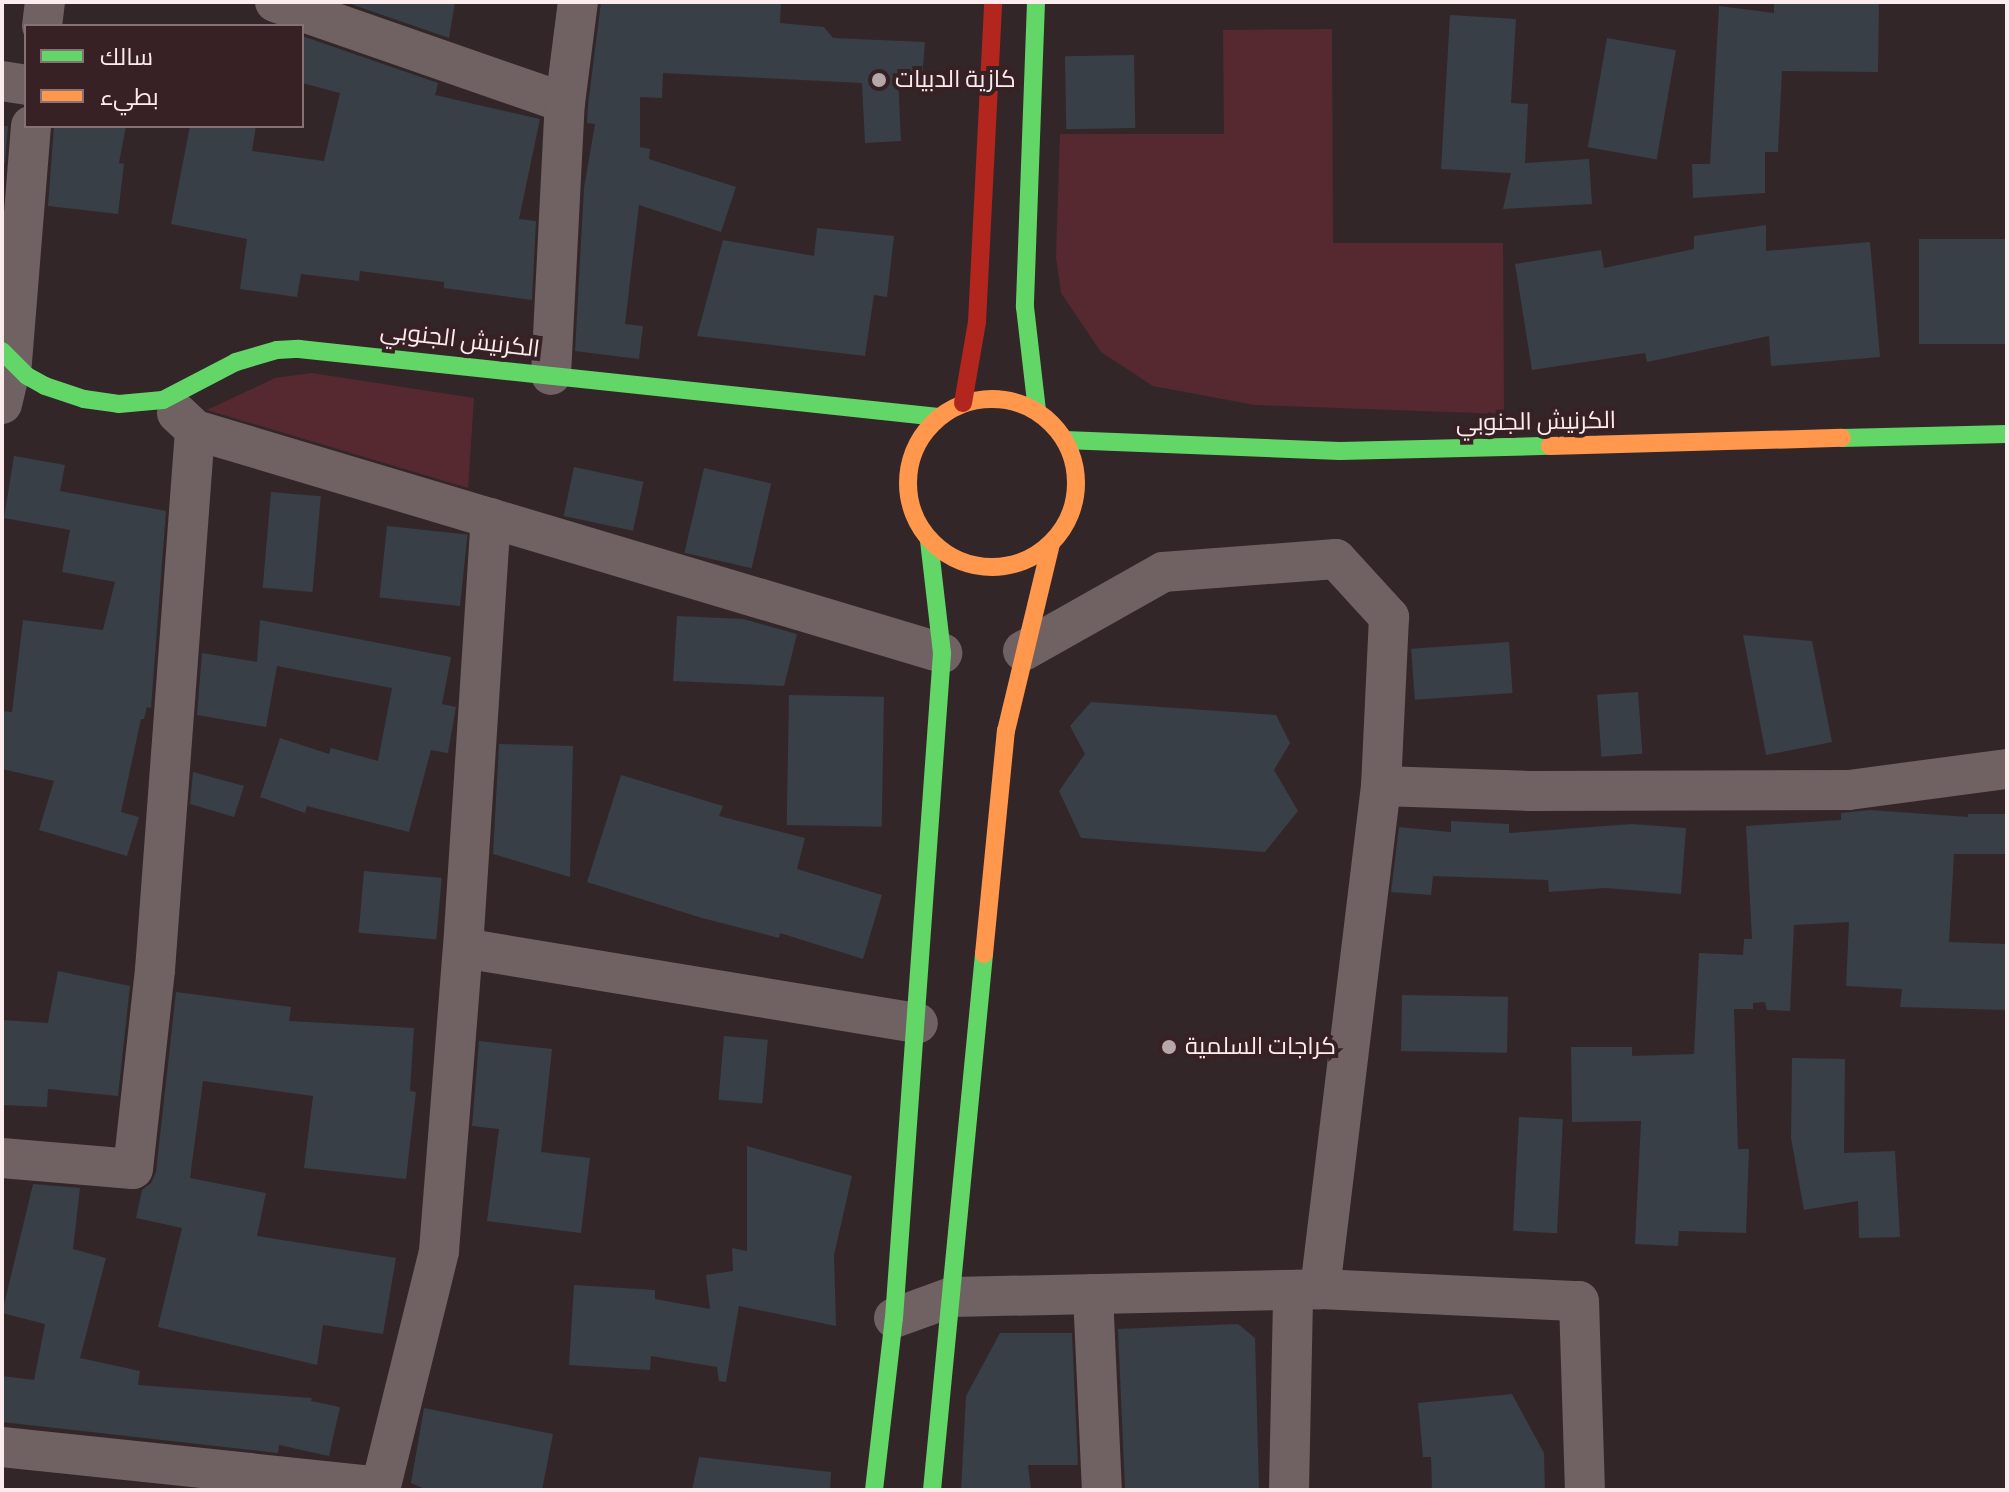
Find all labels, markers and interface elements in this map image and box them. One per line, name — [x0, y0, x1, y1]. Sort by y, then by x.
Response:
legend — [24, 24, 304, 128]
text: سالك — [100, 43, 153, 71]
place label: كازية الدبيات — [895, 66, 1016, 94]
marker: كازية الدبيات — [870, 71, 888, 89]
text: بطيء — [100, 83, 159, 111]
street label: الكرنيش الجنوبي — [379, 316, 541, 364]
street label: الكرنيش الجنوبي — [1456, 406, 1616, 438]
place label: كراجات السلمية — [1185, 1033, 1336, 1061]
marker: كراجات السلمية — [1160, 1038, 1178, 1056]

